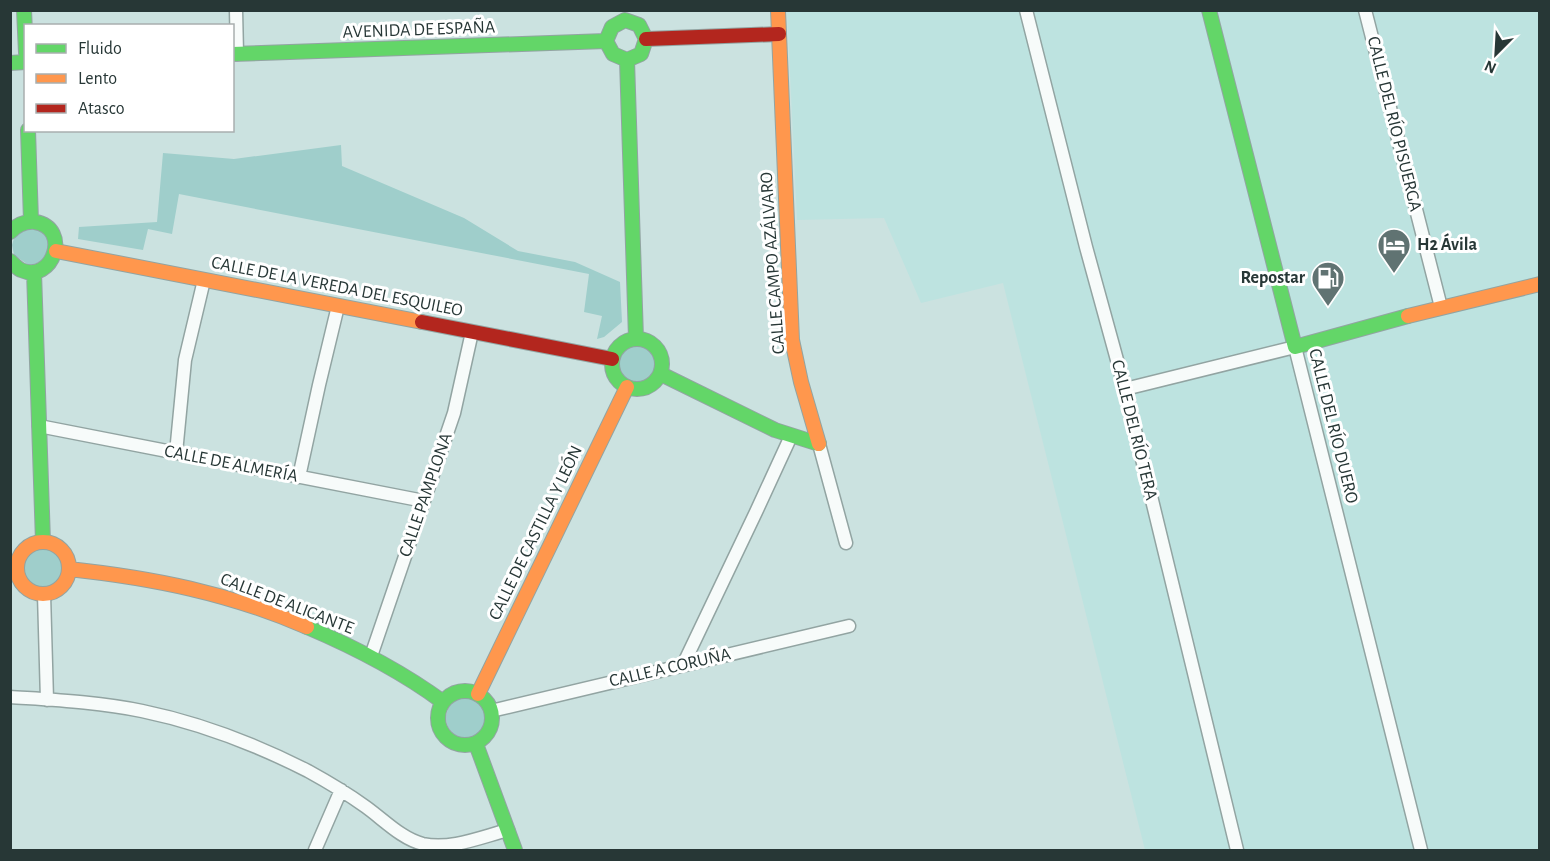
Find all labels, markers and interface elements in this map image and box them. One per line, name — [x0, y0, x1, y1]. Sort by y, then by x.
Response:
street label: AVENIDA DE ESPAÑA — [342, 15, 496, 42]
legend — [24, 24, 234, 132]
north arrow — [1466, 24, 1526, 84]
street label: CALLE DEL RÍO PISUERGA — [1364, 34, 1428, 214]
text: Fluido — [78, 40, 122, 58]
text: N — [1482, 57, 1499, 76]
text: Lento — [78, 70, 117, 88]
text: Atasco — [78, 100, 125, 118]
street label: CALLE CAMPO AZÁLVARO — [755, 171, 788, 355]
hotel icon: H2 Ávila — [1376, 227, 1412, 274]
place label: H2 Ávila — [1417, 233, 1478, 254]
street label: CALLE DE LA VEREDA DEL ESQUILEO — [210, 254, 464, 320]
fuel station icon: Repostar — [1310, 260, 1346, 307]
place label: Repostar — [1240, 269, 1306, 287]
street label: CALLE DEL RÍO DUERO — [1305, 346, 1364, 505]
street label: CALLE DEL RÍO TERA — [1108, 357, 1163, 503]
street label: CALLE PAMPLONA — [396, 430, 456, 559]
street label: CALLE DE ALMERÍA — [163, 439, 300, 486]
street label: CALLE DE CASTILLA Y LEÓN — [483, 442, 586, 623]
street label: CALLE DE ALICANTE — [218, 570, 357, 638]
street label: CALLE A CORUÑA — [607, 642, 733, 691]

